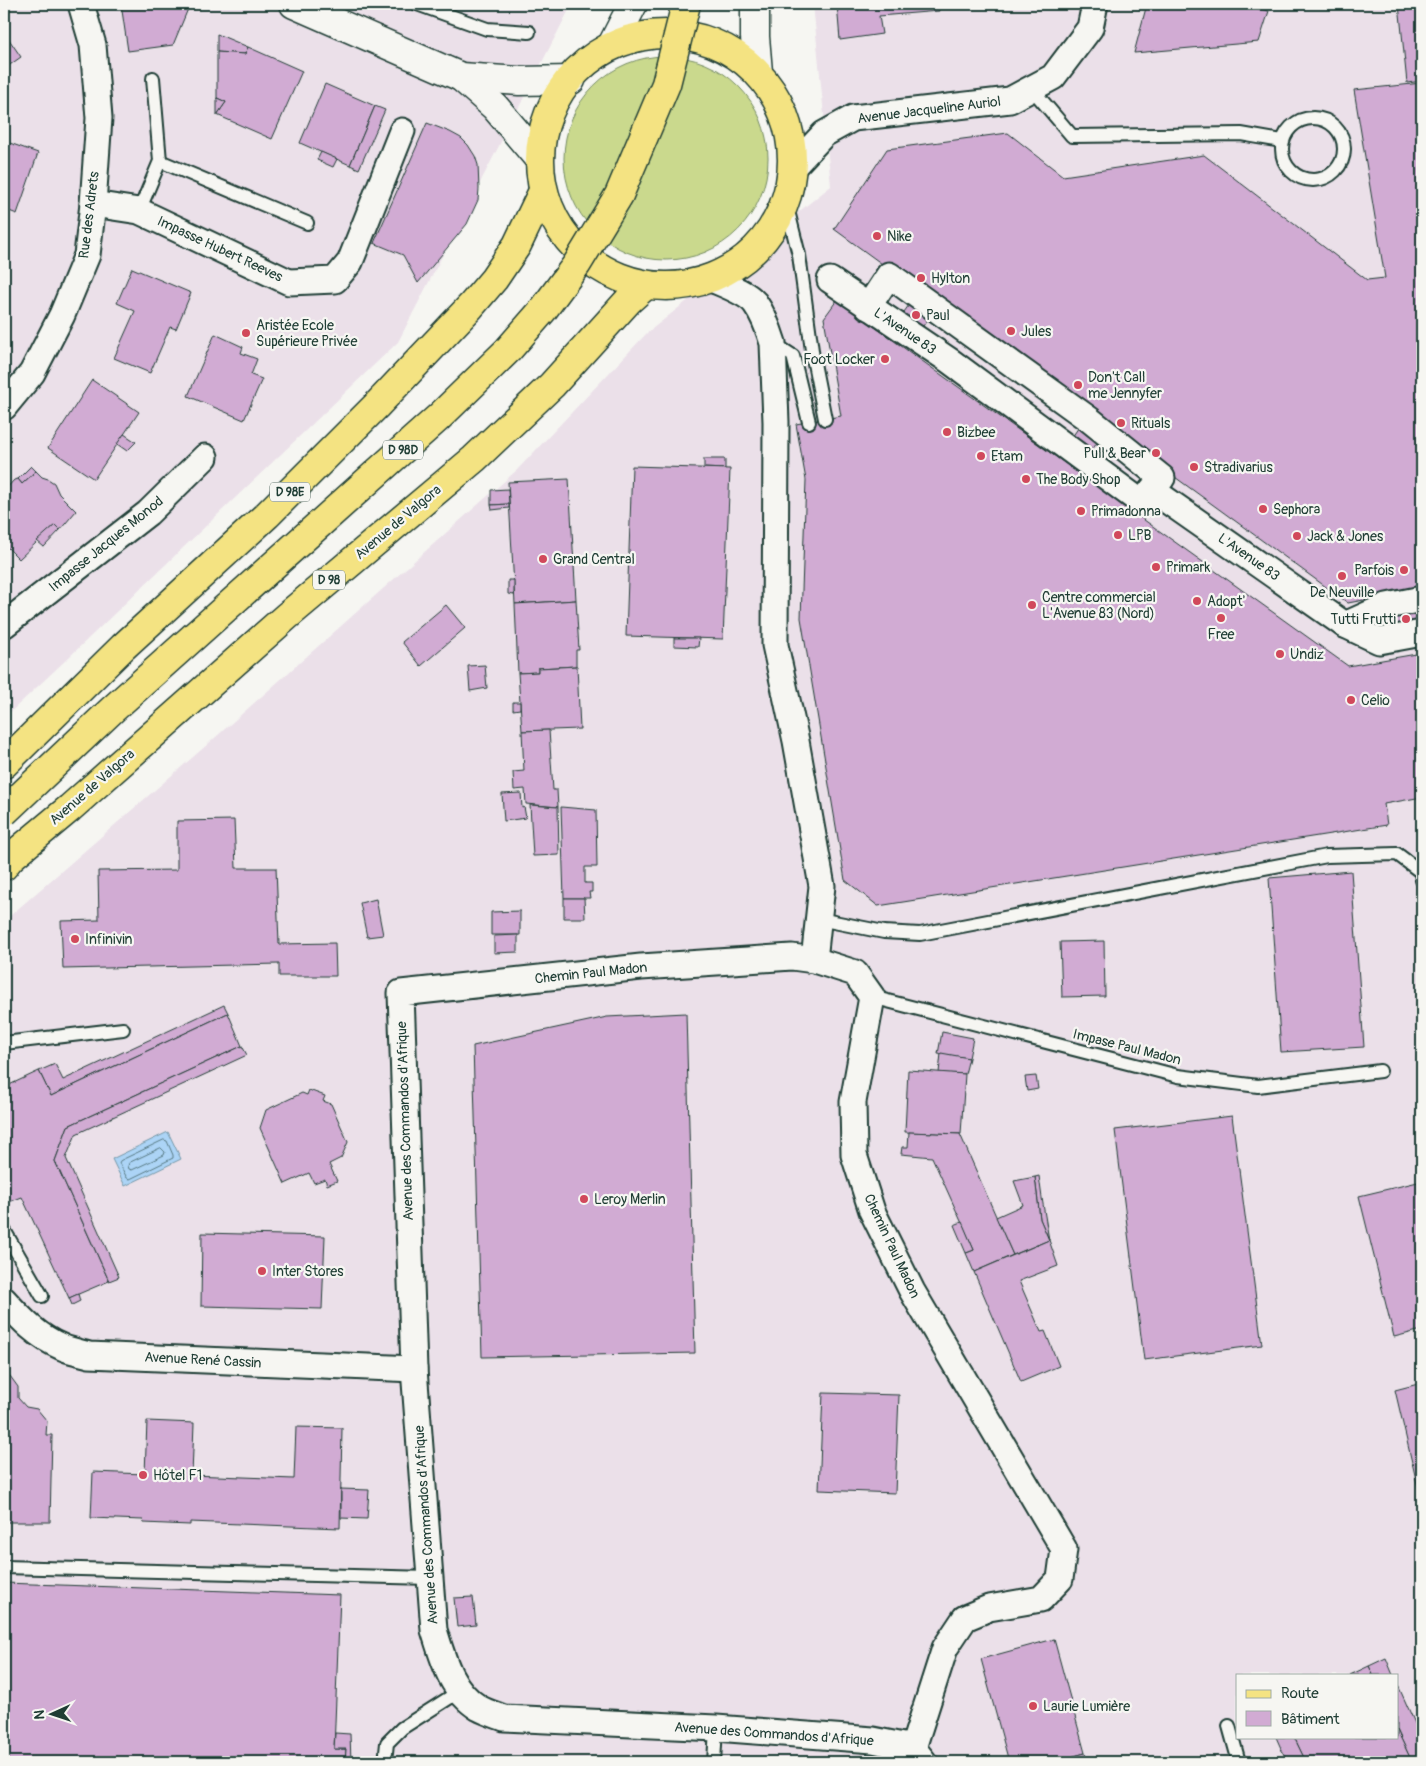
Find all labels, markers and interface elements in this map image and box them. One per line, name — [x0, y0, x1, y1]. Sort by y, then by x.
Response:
street label: Avenue Jacqueline Auriol — [856, 93, 1002, 127]
street label: Rue des Adrets — [75, 170, 103, 260]
street label: Impasse Hubert Reeves — [154, 212, 286, 286]
place label: Nike — [887, 228, 912, 245]
marker: Nike — [871, 230, 883, 242]
place label: Hylton — [931, 270, 970, 287]
marker: Hylton — [915, 272, 927, 284]
street label: L'Avenue 83 — [871, 304, 940, 358]
place label: Paul — [926, 307, 950, 324]
marker: Paul — [910, 309, 922, 321]
place label: Aristée Ecole Supérieure Privée — [256, 317, 357, 350]
place label: Jules — [1021, 323, 1052, 340]
marker: Jules — [1005, 325, 1017, 337]
marker: Aristée Ecole Supérieure Privée — [240, 327, 252, 339]
place label: Foot Locker — [803, 351, 875, 368]
marker: Foot Locker — [879, 353, 891, 365]
place label: Don't Call me Jennyfer — [1088, 369, 1162, 402]
marker: Don't Call me Jennyfer — [1072, 379, 1084, 391]
place label: Rituals — [1131, 415, 1171, 432]
marker: Rituals — [1115, 417, 1127, 429]
place label: Bizbee — [957, 424, 995, 441]
marker: Bizbee — [941, 426, 953, 438]
road number: D 98D — [383, 440, 423, 460]
place label: Pull & Bear — [1083, 445, 1146, 462]
marker: Pull & Bear — [1150, 447, 1162, 459]
place label: Etam — [991, 448, 1023, 465]
marker: Etam — [975, 450, 987, 462]
place label: Stradivarius — [1204, 459, 1273, 476]
marker: Stradivarius — [1188, 461, 1200, 473]
place label: The Body Shop — [1036, 471, 1121, 488]
marker: The Body Shop — [1020, 473, 1032, 485]
street label: Avenue de Valgora — [351, 481, 445, 563]
road number: D 98E — [270, 482, 310, 502]
street label: Impasse Jacques Monod — [45, 493, 167, 595]
place label: Sephora — [1273, 501, 1320, 518]
place label: Primadonna — [1091, 503, 1161, 520]
marker: Sephora — [1257, 503, 1269, 515]
marker: Primadonna — [1075, 505, 1087, 517]
place label: LPB — [1128, 527, 1152, 544]
place label: Jack & Jones — [1307, 528, 1384, 545]
marker: LPB — [1112, 529, 1124, 541]
street label: L'Avenue 83 — [1215, 529, 1283, 585]
marker: Jack & Jones — [1291, 530, 1303, 542]
place label: Grand Central — [553, 551, 635, 568]
marker: Grand Central — [537, 553, 549, 565]
place label: Primark — [1166, 559, 1211, 576]
marker: Primark — [1150, 561, 1162, 573]
place label: Parfois — [1354, 562, 1395, 579]
marker: Parfois — [1398, 564, 1410, 576]
road number: D 98 — [313, 570, 345, 590]
marker: De Neuville — [1336, 570, 1348, 582]
place label: De Neuville — [1310, 584, 1374, 601]
place label: Centre commercial L'Avenue 83 (Nord) — [1042, 589, 1156, 622]
place label: Adopt' — [1207, 593, 1245, 610]
marker: Adopt' — [1191, 595, 1203, 607]
marker: Centre commercial L'Avenue 83 (Nord) — [1026, 599, 1038, 611]
place label: Tutti Frutti — [1331, 611, 1397, 628]
marker: Free — [1215, 612, 1227, 624]
marker: Tutti Frutti — [1400, 613, 1412, 625]
place label: Free — [1208, 626, 1235, 643]
place label: Undiz — [1290, 646, 1324, 663]
marker: Undiz — [1274, 648, 1286, 660]
place label: Celio — [1361, 692, 1390, 709]
marker: Celio — [1345, 694, 1357, 706]
street label: Avenue de Valgora — [46, 745, 138, 829]
place label: Infinivin — [85, 931, 133, 948]
marker: Infinivin — [69, 933, 81, 945]
street label: Chemin Paul Madon — [534, 959, 648, 987]
street label: Avenue des Commandos d'Afrique — [393, 1021, 417, 1221]
street label: Impase Paul Madon — [1071, 1025, 1183, 1069]
place label: Leroy Merlin — [594, 1191, 666, 1208]
street label: Chemin Paul Madon — [860, 1191, 924, 1301]
marker: Leroy Merlin — [578, 1193, 590, 1205]
place label: Inter Stores — [272, 1263, 344, 1280]
marker: Inter Stores — [256, 1265, 268, 1277]
street label: Avenue René Cassin — [144, 1348, 262, 1372]
street label: Avenue des Commandos d'Afrique — [411, 1425, 441, 1625]
place label: Hôtel F1 — [153, 1467, 202, 1484]
marker: Hôtel F1 — [137, 1469, 149, 1481]
legend — [1236, 1674, 1398, 1738]
text: Route — [1281, 1684, 1319, 1703]
north arrow — [28, 1688, 78, 1738]
place label: Laurie Lumière — [1043, 1698, 1130, 1715]
marker: Laurie Lumière — [1027, 1700, 1039, 1712]
text: N — [31, 1709, 48, 1720]
text: Bâtiment — [1281, 1710, 1341, 1729]
street label: Avenue des Commandos d'Afrique — [674, 1719, 874, 1749]

